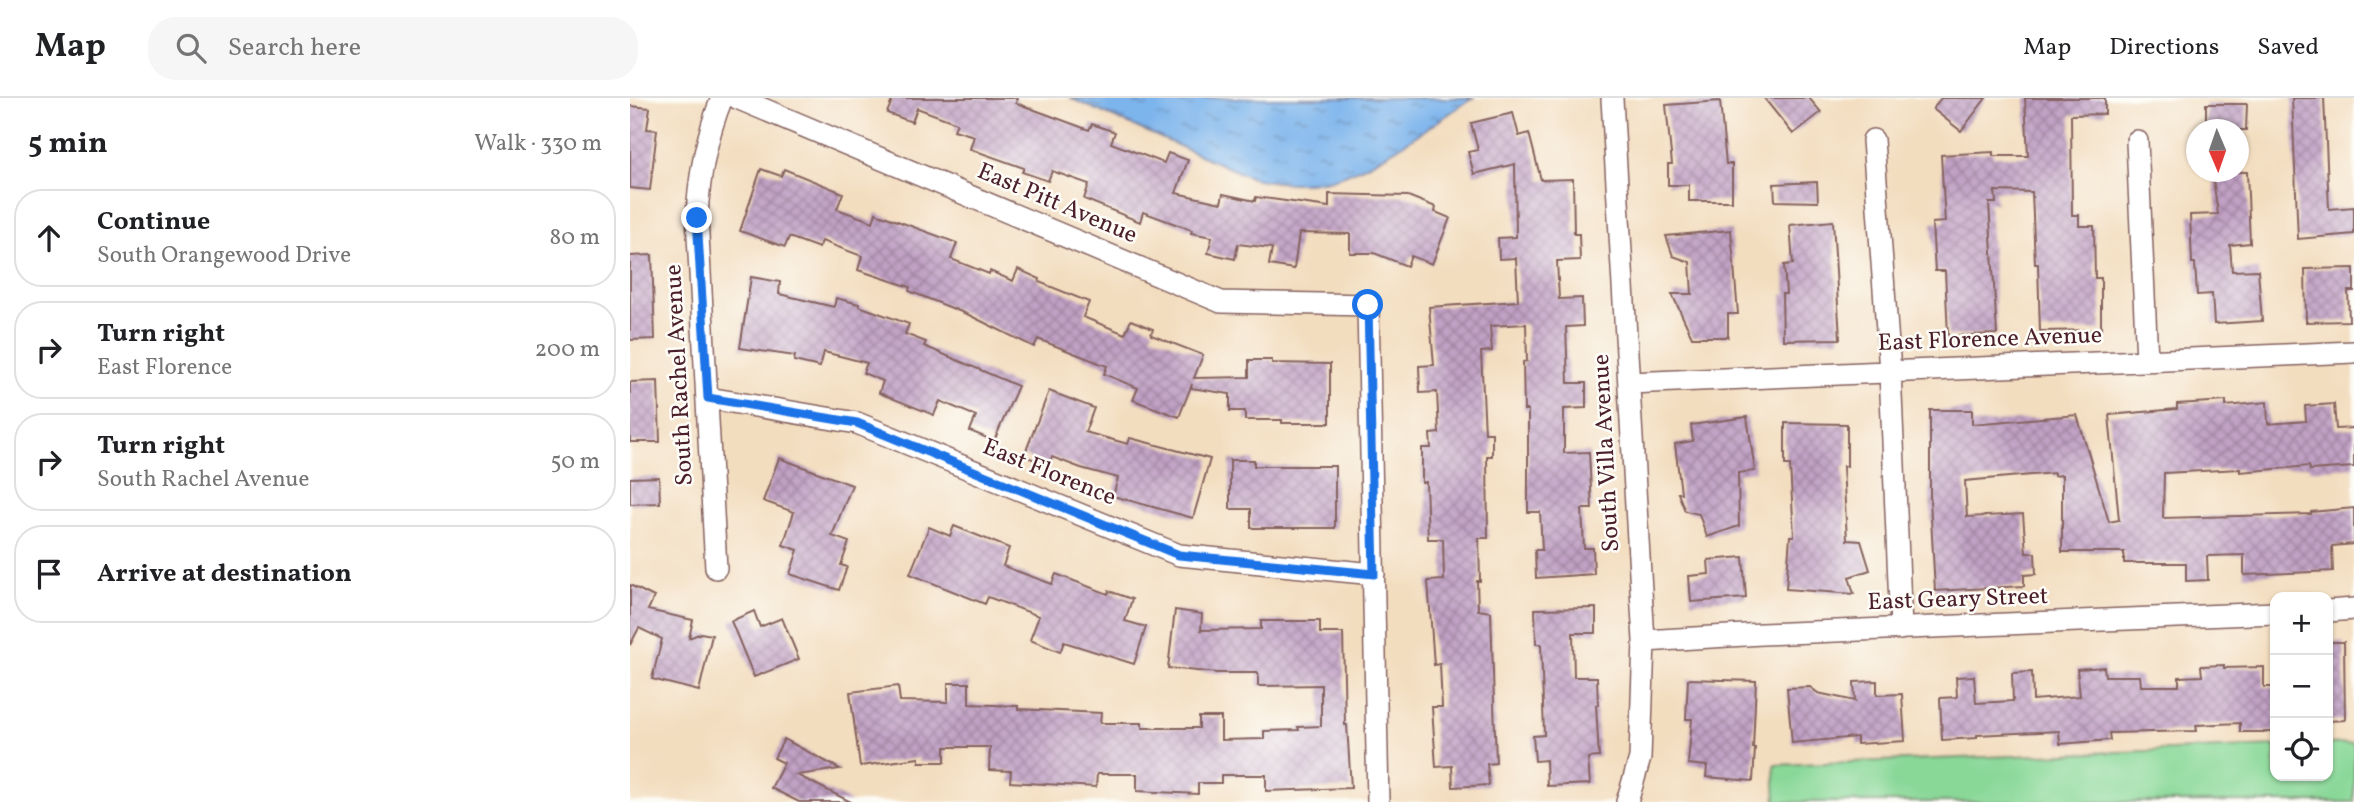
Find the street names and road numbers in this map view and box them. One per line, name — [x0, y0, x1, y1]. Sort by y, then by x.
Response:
street label: East Pitt Avenue — [972, 155, 1142, 253]
street label: South Rachel Avenue — [657, 263, 703, 487]
street label: East Florence Avenue — [1877, 319, 2103, 361]
street label: South Villa Avenue — [1585, 353, 1629, 553]
street label: East Florence — [977, 431, 1121, 515]
street label: East Geary Street — [1867, 580, 2049, 620]

